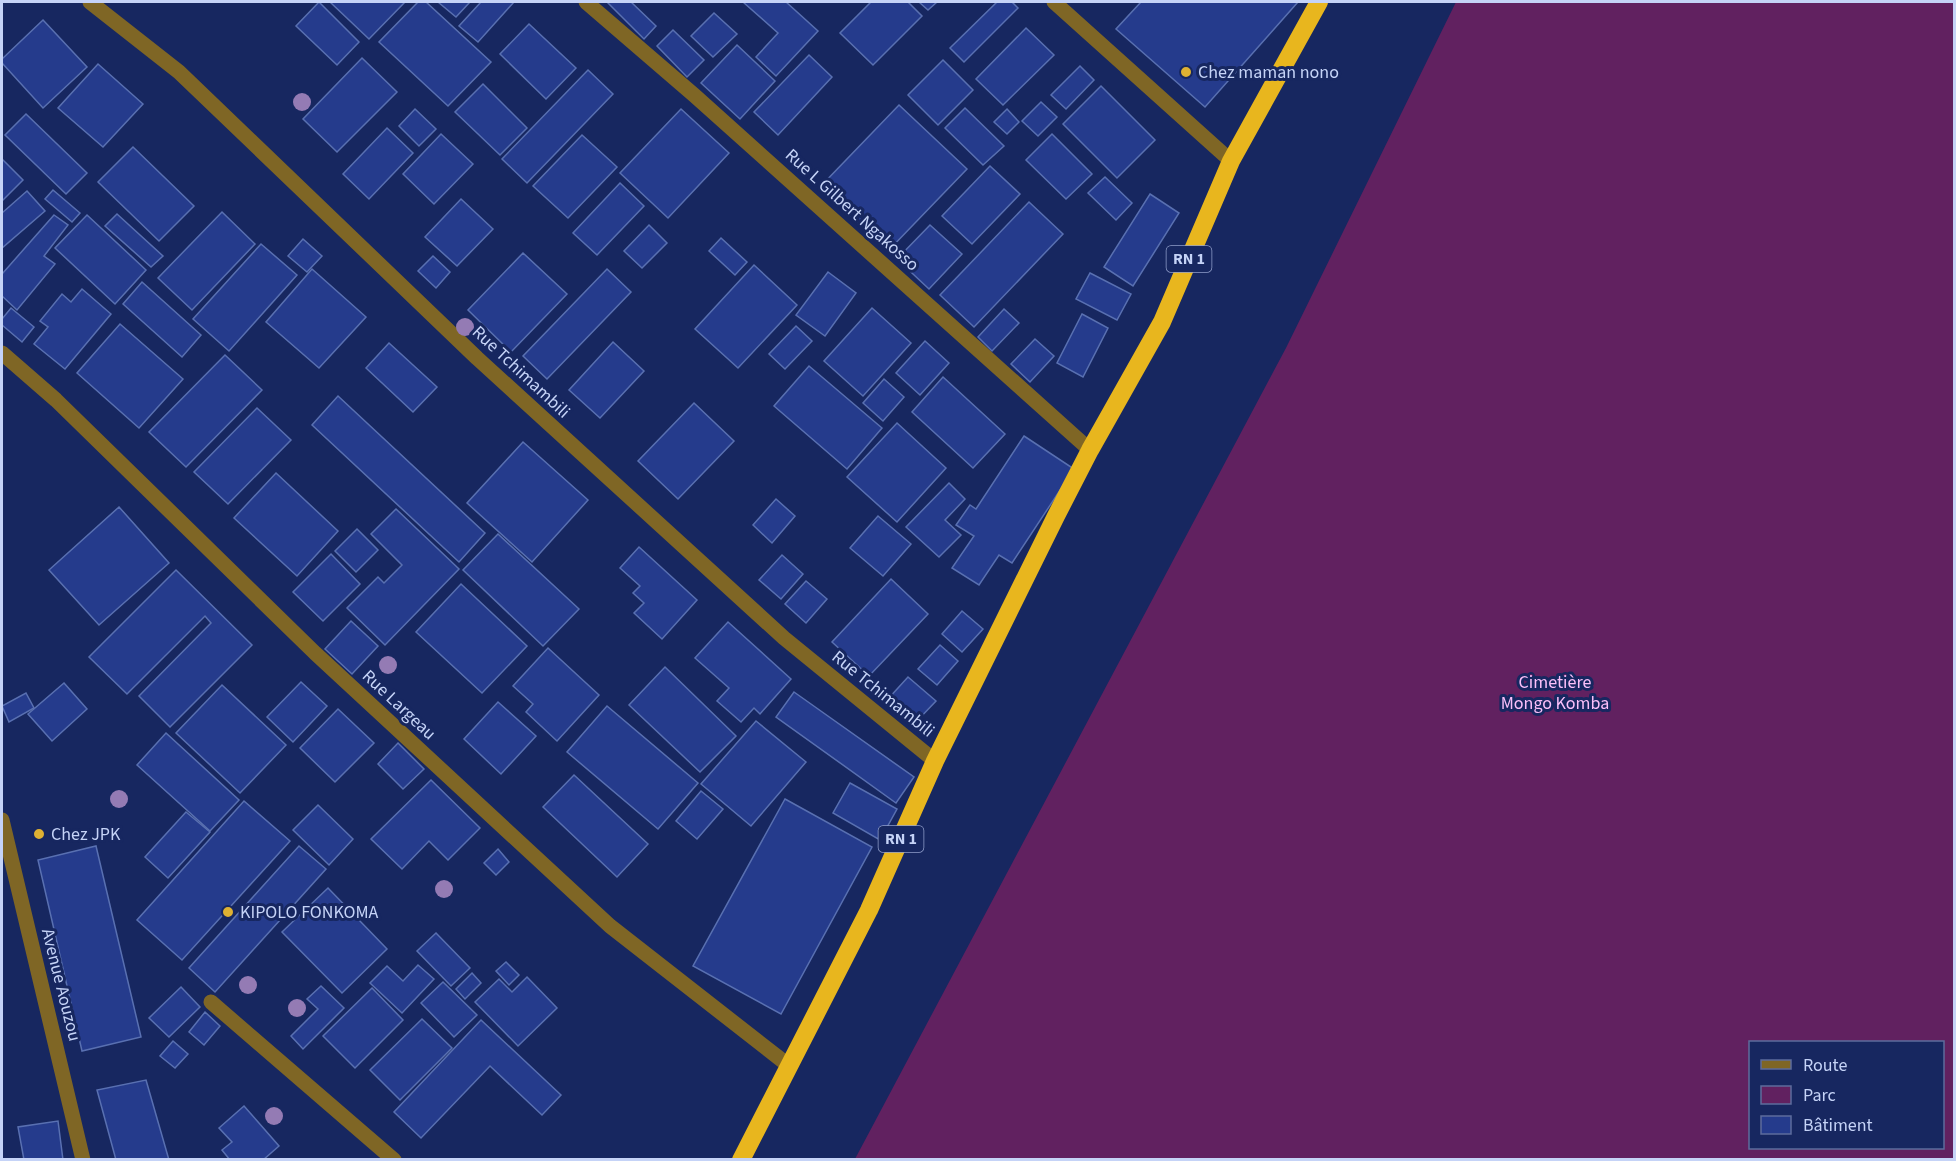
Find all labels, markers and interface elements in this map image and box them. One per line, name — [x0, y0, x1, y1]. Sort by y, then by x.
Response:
place label: Chez maman nono — [1198, 60, 1339, 85]
marker: Chez maman nono — [1179, 65, 1193, 79]
street label: Rue L Gilbert Ngakosso — [780, 143, 924, 277]
road number: RN 1 — [1166, 246, 1212, 272]
street label: Rue Tchimambili — [466, 320, 576, 424]
street label: Rue Tchimambili — [826, 645, 940, 743]
street label: Rue Largeau — [357, 664, 441, 746]
park label: Cimetière Mongo Komba — [1501, 670, 1609, 716]
place label: Chez JPK — [51, 822, 121, 847]
road number: RN 1 — [878, 826, 924, 852]
marker: Chez JPK — [32, 827, 46, 841]
place label: KIPOLO FONKOMA — [240, 900, 379, 925]
marker: KIPOLO FONKOMA — [221, 905, 235, 919]
street label: Avenue Aouzou — [35, 926, 87, 1044]
legend — [1749, 1041, 1944, 1149]
text: Route — [1803, 1053, 1847, 1078]
text: Parc — [1803, 1083, 1836, 1108]
text: Bâtiment — [1803, 1113, 1873, 1138]

